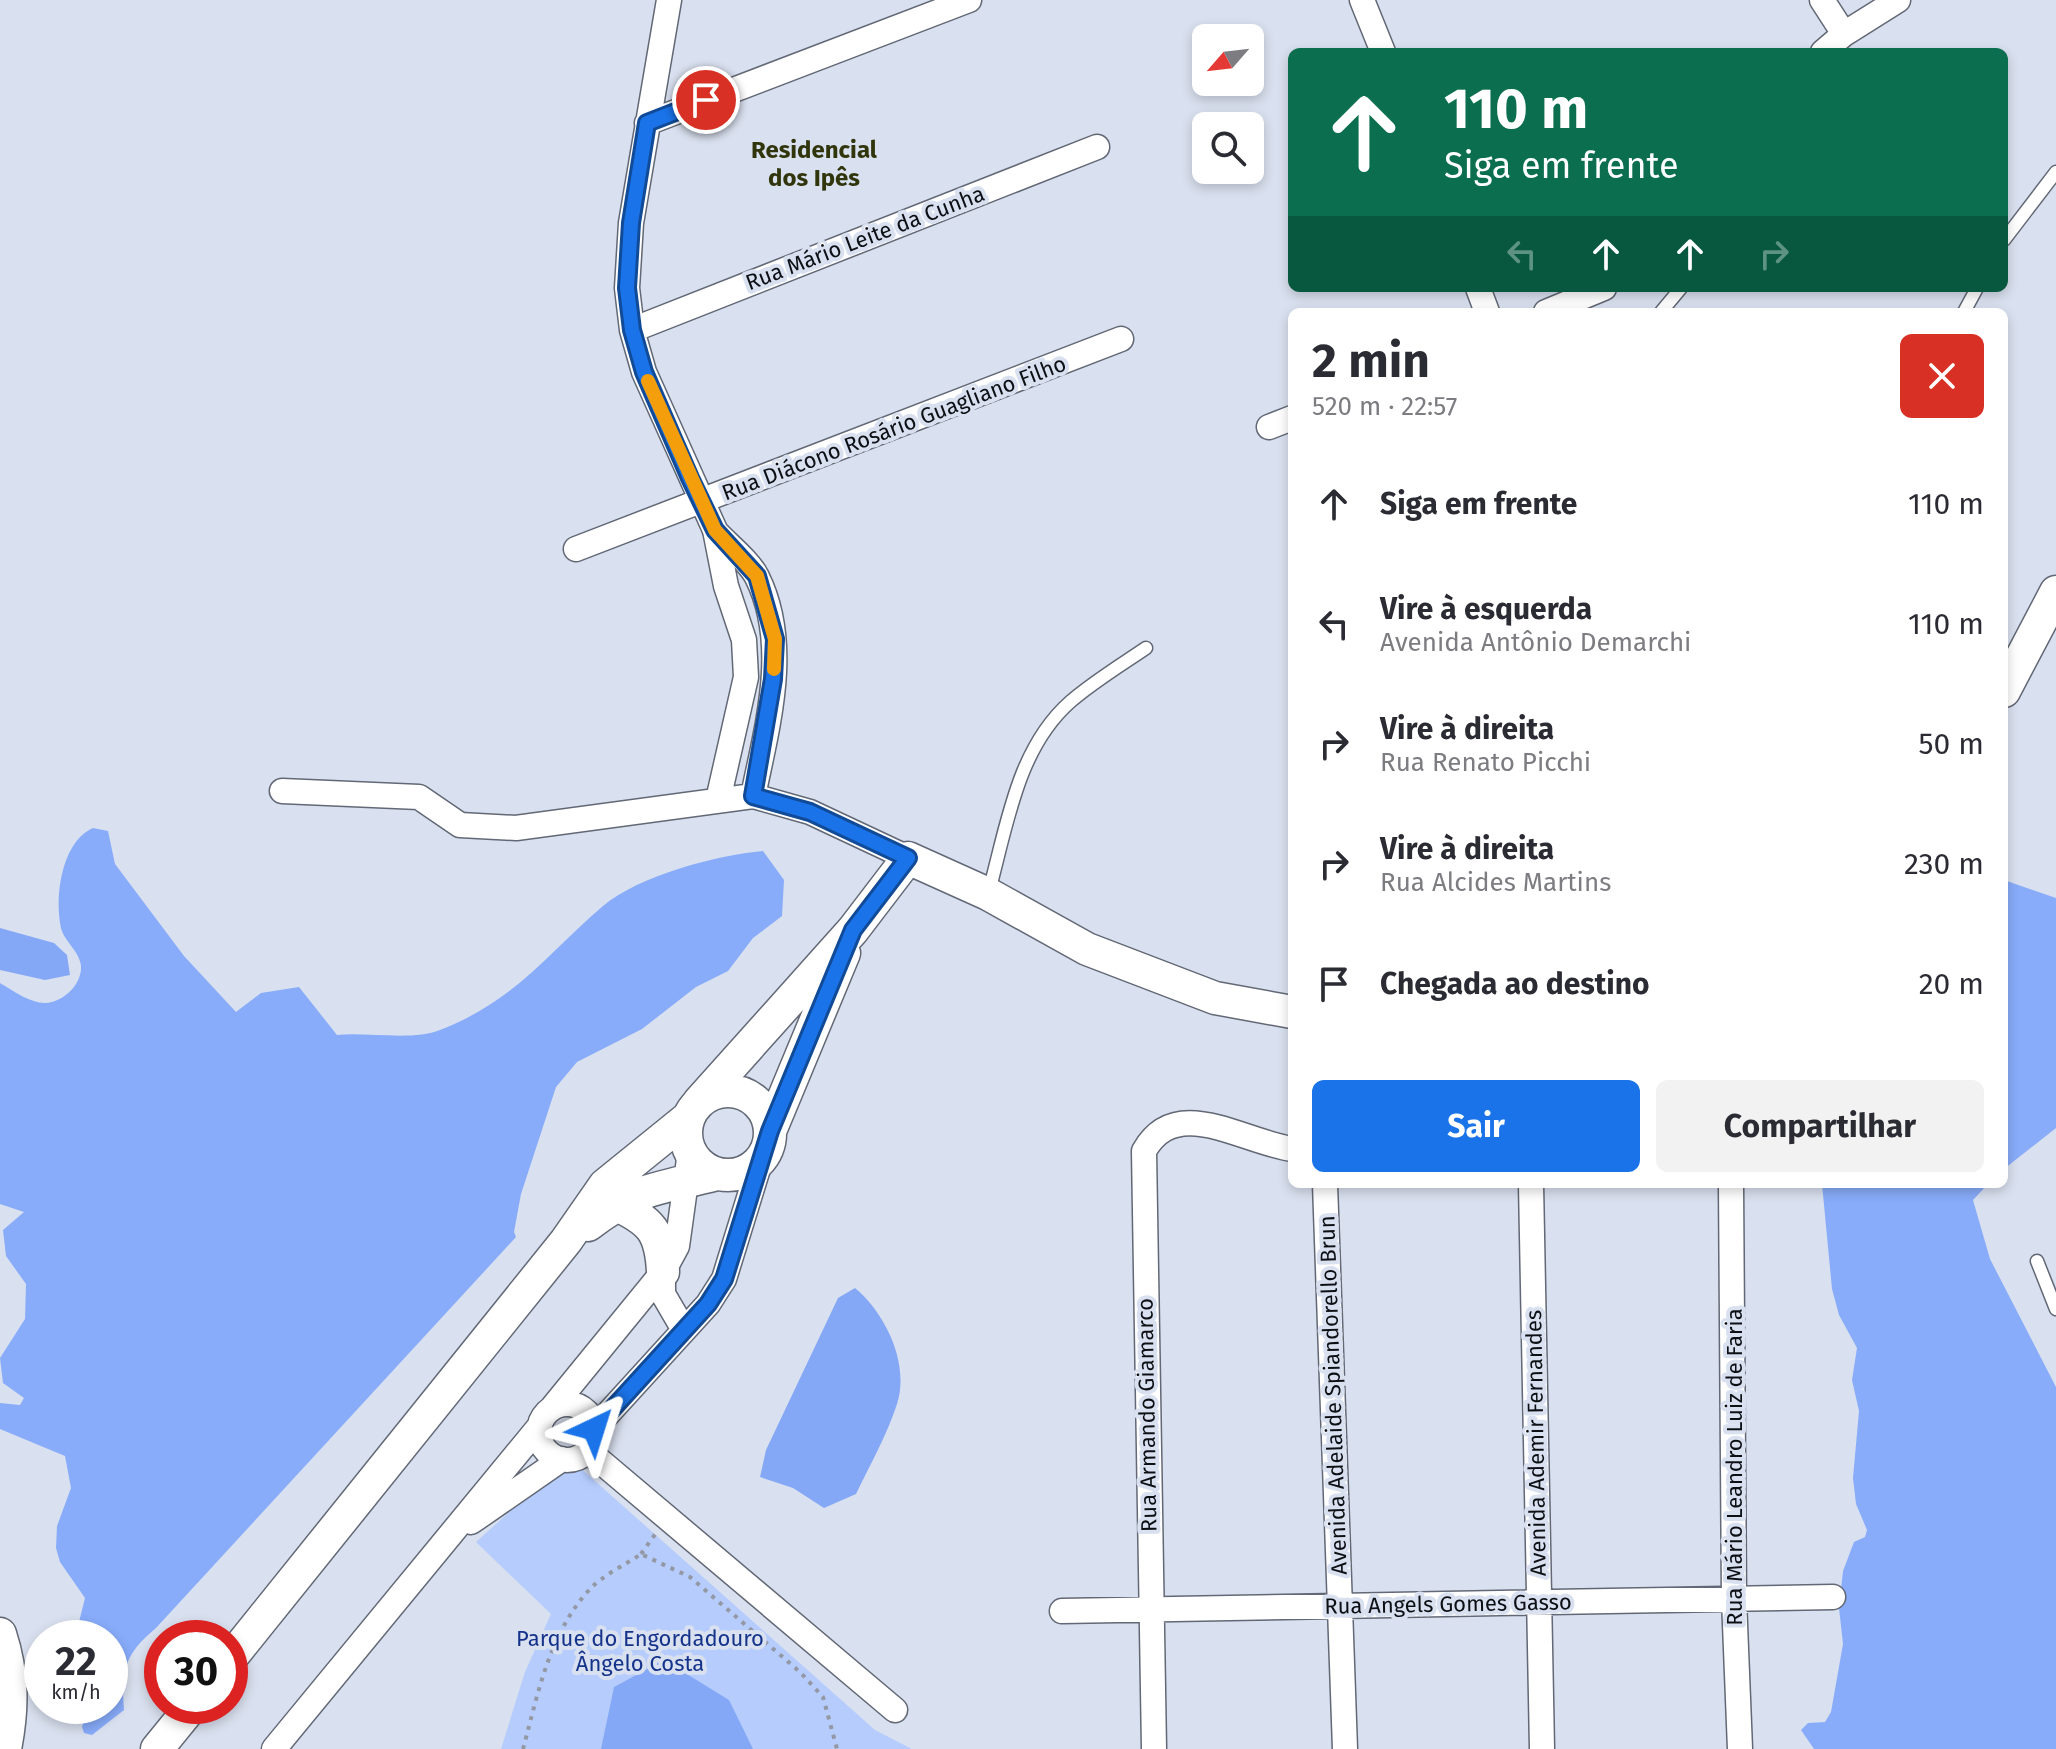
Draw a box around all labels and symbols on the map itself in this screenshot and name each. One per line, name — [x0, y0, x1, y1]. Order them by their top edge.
north arrow — [1192, 24, 1264, 96]
pin — [672, 66, 740, 134]
district label: Residencial dos Ipês — [751, 136, 878, 192]
street label: Rua Mário Leite da Cunha — [742, 180, 988, 296]
street label: Rua Diácono Rosário Guagliano Filho — [718, 350, 1070, 506]
street label: Avenida Adelaide Spiandorello Brun — [1313, 1215, 1353, 1575]
street label: Rua Armando Giamarco — [1131, 1298, 1163, 1532]
street label: Rua Mário Leandro Luiz de Faria — [1721, 1308, 1748, 1626]
street label: Avenida Ademir Fernandes — [1520, 1310, 1552, 1576]
position arrow — [552, 1387, 636, 1471]
street label: Rua Angels Gomes Gasso — [1324, 1588, 1572, 1620]
speed limit sign: 30 — [144, 1620, 248, 1724]
park label: Parque do Engordadouro Ângelo Costa — [516, 1625, 764, 1677]

